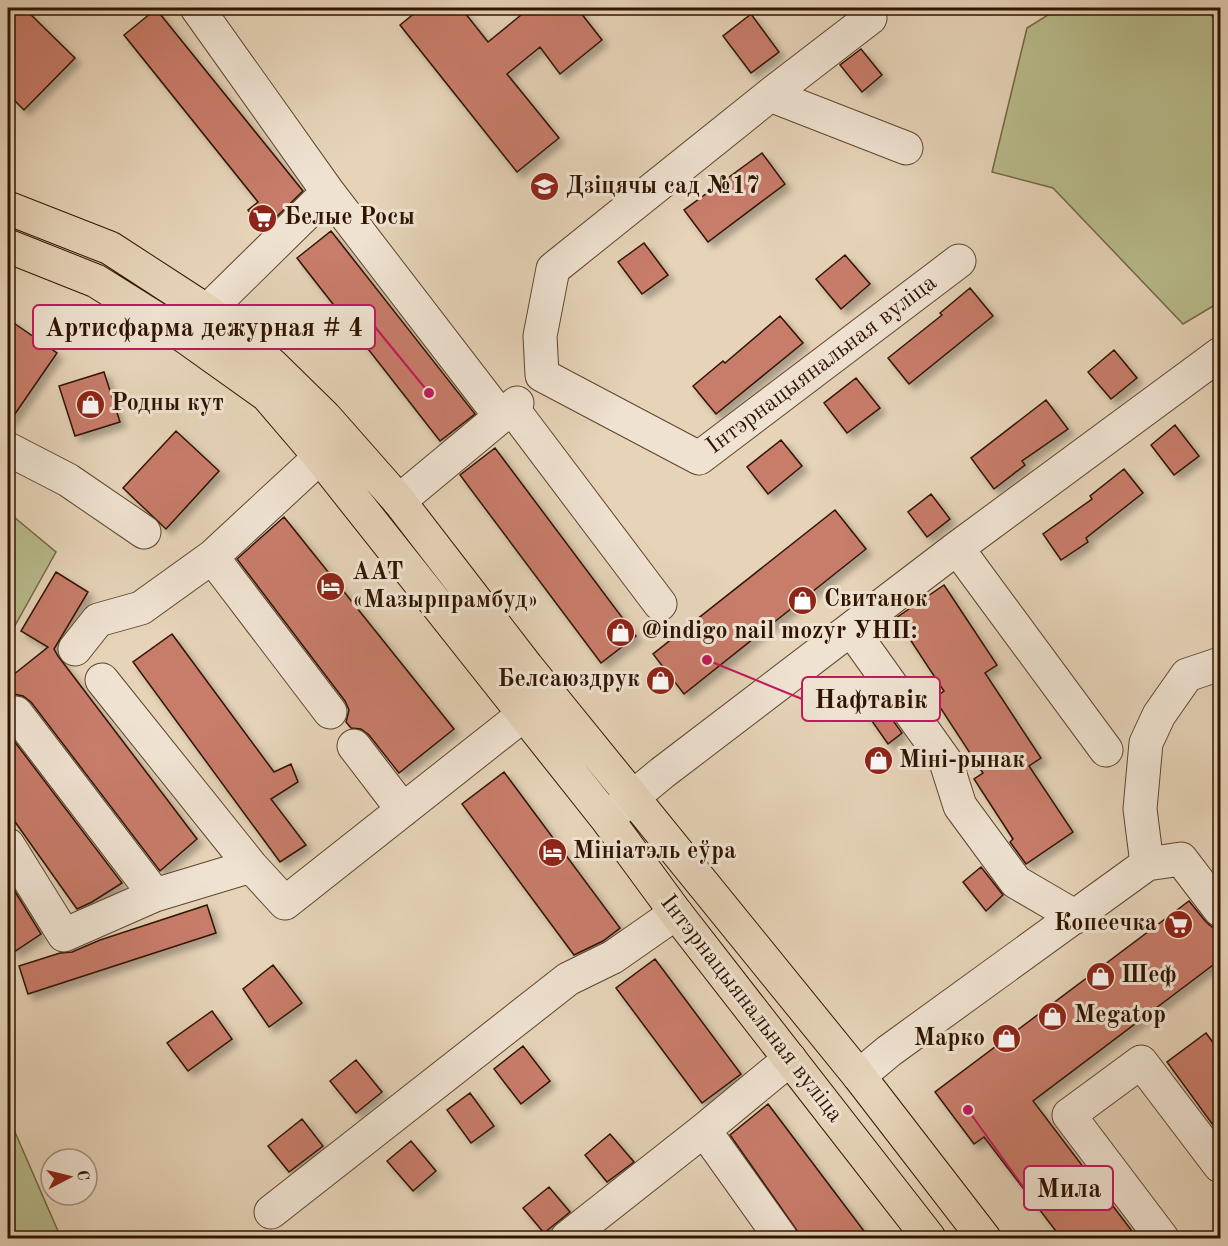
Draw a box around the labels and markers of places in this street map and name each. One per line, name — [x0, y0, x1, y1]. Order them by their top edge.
school or university icon: Дзіцячы сад №17 — [529, 171, 561, 203]
place label: Дзіцячы сад №17 — [566, 175, 760, 199]
supermarket icon: Белые Росы — [247, 202, 279, 234]
place label: Белые Росы — [284, 206, 415, 230]
callout: Артисфарма дежурная # 4 — [33, 305, 375, 349]
shop icon: Родны кут — [74, 388, 106, 420]
place label: Родны кут — [111, 392, 224, 416]
place label: ААТ «Мазырпрамбуд» — [352, 561, 539, 613]
hotel icon: ААТ «Мазырпрамбуд» — [315, 571, 347, 603]
shop icon: Свитанок — [787, 584, 819, 616]
place label: Свитанок — [824, 588, 928, 612]
shop icon: @indigo nail mozyr УНП: — [605, 616, 637, 648]
place label: @indigo nail mozyr УНП: — [642, 620, 918, 644]
shop icon: Белсаюздрук — [645, 664, 677, 696]
place label: Белсаюздрук — [498, 668, 640, 692]
callout: Нафтавік — [802, 677, 940, 721]
shop icon: Міні-рынак — [862, 745, 894, 777]
place label: Міні-рынак — [899, 749, 1025, 773]
hotel icon: Мініатэль еўра — [536, 836, 568, 868]
place label: Мініатэль еўра — [573, 840, 736, 864]
supermarket icon: Копеечка — [1162, 908, 1194, 940]
place label: Копеечка — [1054, 912, 1157, 936]
shop icon: Шеф — [1084, 960, 1116, 992]
place label: Шеф — [1121, 964, 1177, 988]
shop icon: Megatop — [1037, 1000, 1069, 1032]
place label: Megatop — [1074, 1004, 1166, 1028]
shop icon: Марко — [990, 1023, 1022, 1055]
place label: Марко — [914, 1027, 985, 1051]
callout: Мила — [1024, 1166, 1113, 1210]

